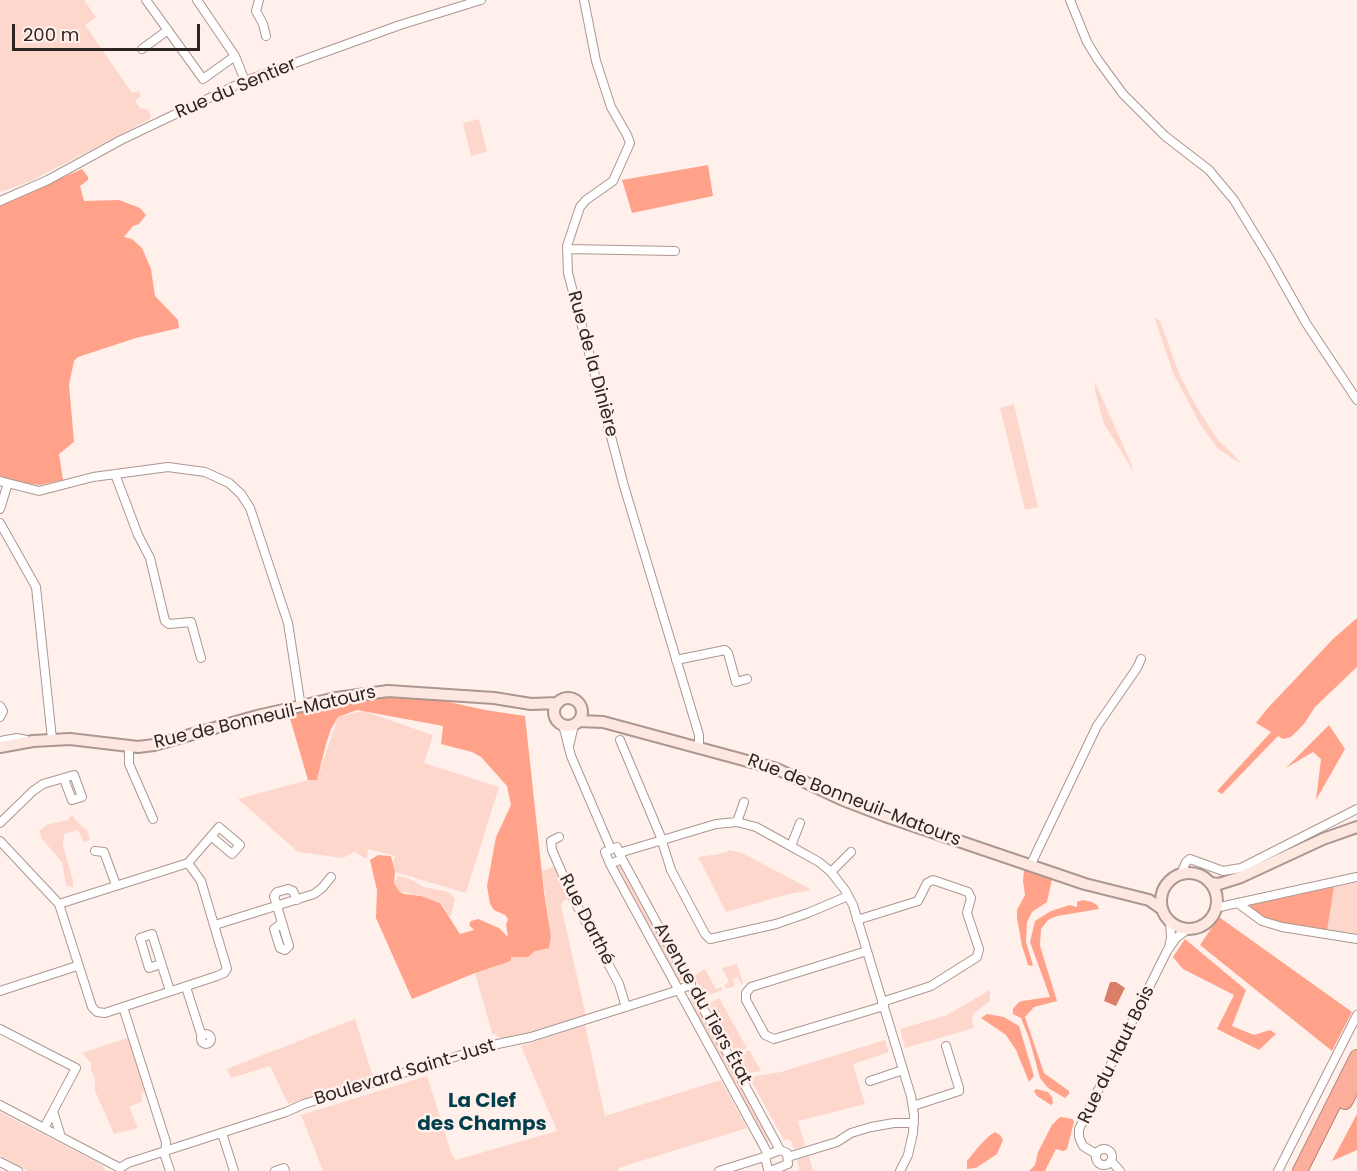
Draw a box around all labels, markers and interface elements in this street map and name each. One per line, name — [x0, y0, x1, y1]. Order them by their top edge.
scale bar — [15, 12, 202, 50]
text: 200 m — [23, 22, 79, 47]
street label: Rue du Sentier — [172, 54, 300, 124]
street label: Rue de la Dinière — [562, 289, 622, 439]
street label: Rue de Bonneuil-Matours — [152, 682, 378, 754]
street label: Rue de Bonneuil-Matours — [744, 750, 964, 852]
street label: Rue Darthé — [554, 871, 618, 969]
street label: Avenue du Tiers État — [649, 919, 755, 1089]
street label: Rue du Haut Bois — [1074, 982, 1160, 1128]
street label: Boulevard Saint-Just — [312, 1035, 498, 1111]
district label: La Clef des Champs — [417, 1090, 547, 1137]

